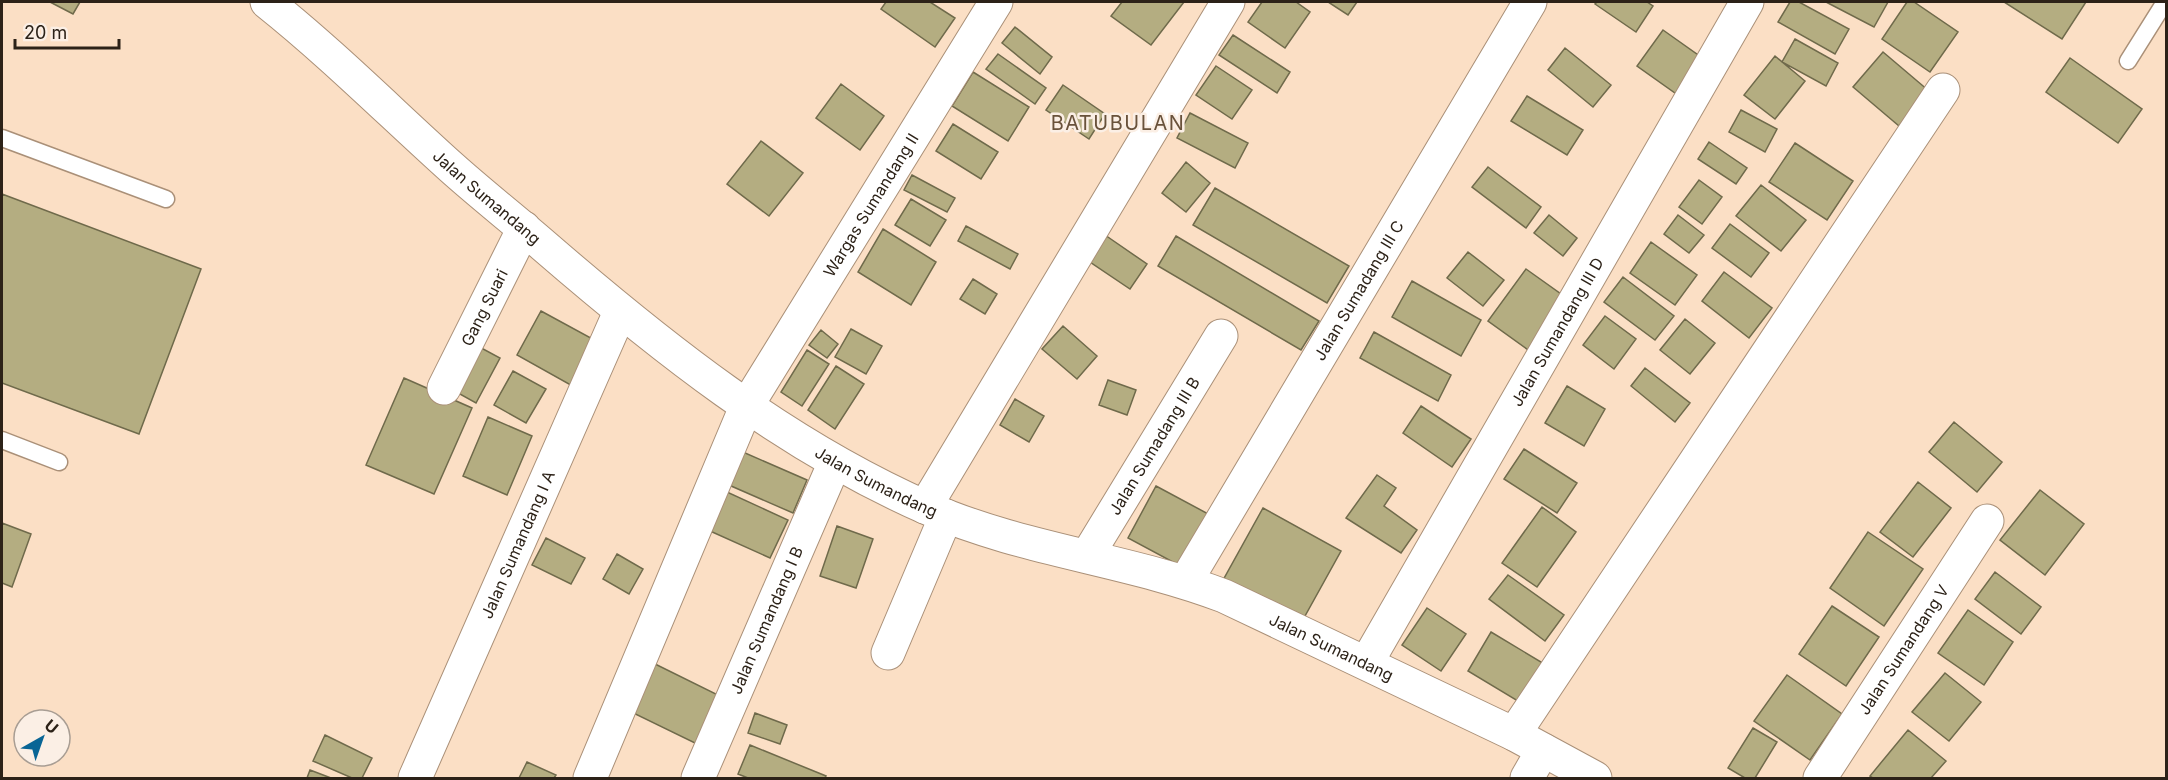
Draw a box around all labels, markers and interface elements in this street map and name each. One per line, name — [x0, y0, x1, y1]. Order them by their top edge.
scale bar — [15, 12, 118, 50]
text: 20 m — [24, 22, 67, 43]
district label: BATUBULAN — [1051, 111, 1185, 135]
street label: Wargas Sumandang II — [819, 130, 923, 280]
street label: Jalan Sumandang — [429, 146, 545, 249]
street label: Jalan Sumadang III C — [1309, 217, 1408, 364]
street label: Jalan Sumandang III D — [1506, 254, 1608, 410]
street label: Gang Suari — [457, 266, 512, 349]
street label: Jalan Sumadang III B — [1104, 373, 1204, 519]
street label: Jalan Sumandang — [811, 442, 941, 521]
street label: Jalan Sumandang I A — [476, 468, 559, 622]
street label: Jalan Sumandang I B — [726, 543, 807, 697]
street label: Jalan Sumandang V — [1854, 581, 1953, 718]
street label: Jalan Sumandang — [1266, 609, 1397, 685]
north arrow — [12, 708, 72, 768]
text: U — [41, 715, 63, 738]

